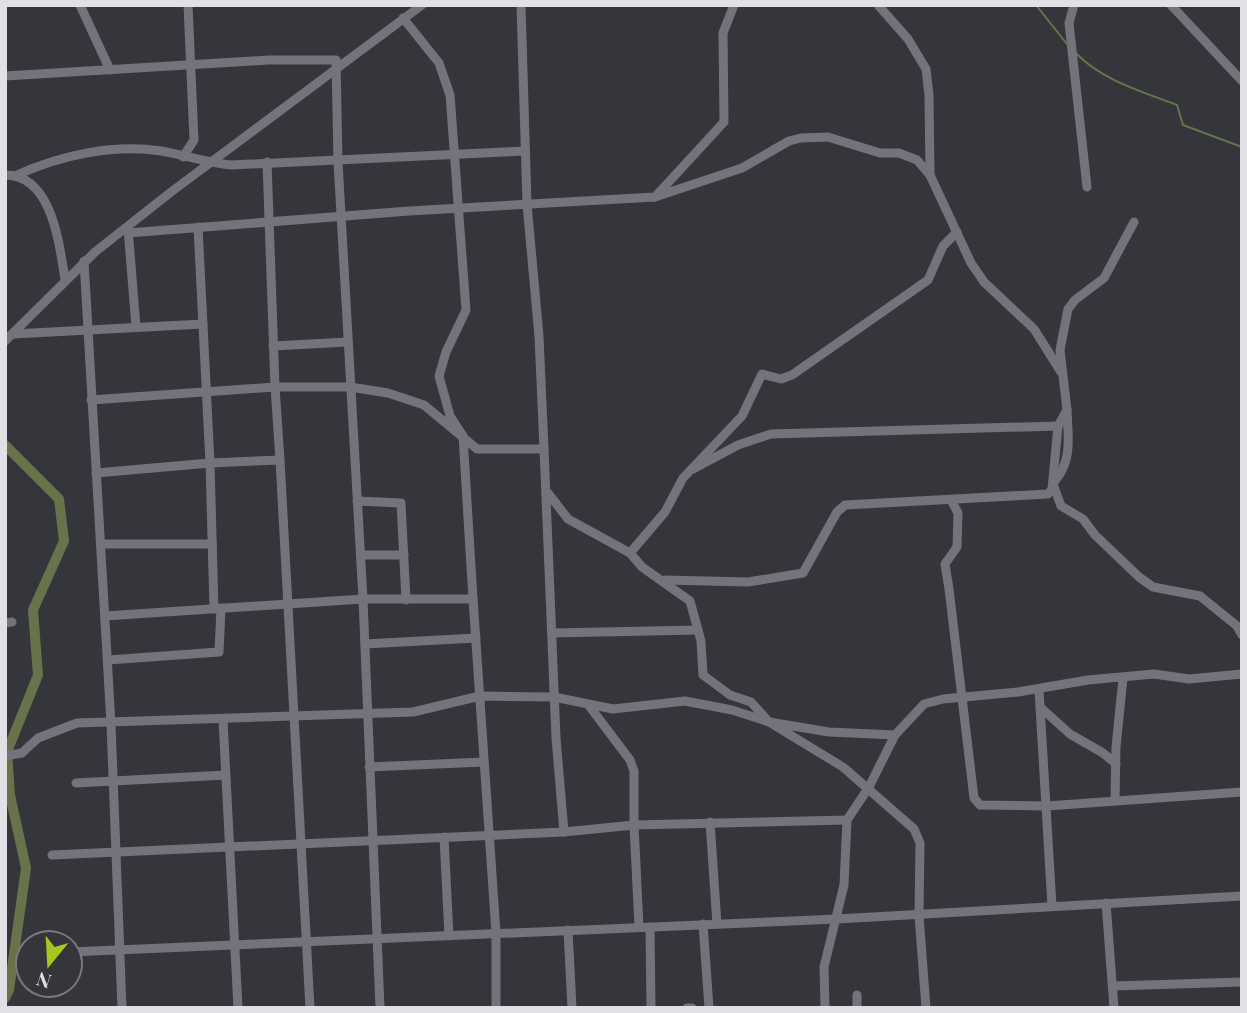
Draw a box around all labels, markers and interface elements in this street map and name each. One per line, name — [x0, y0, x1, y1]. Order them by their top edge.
north arrow — [14, 929, 84, 999]
text: N — [33, 967, 54, 996]

